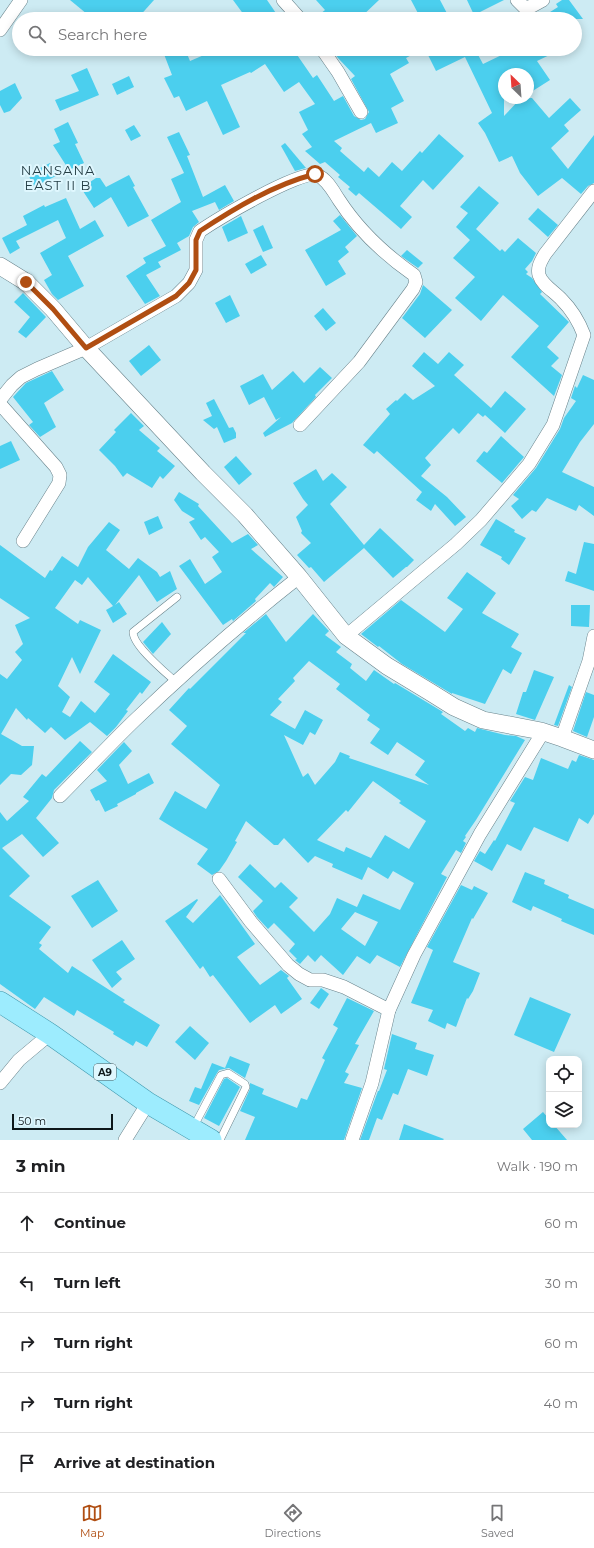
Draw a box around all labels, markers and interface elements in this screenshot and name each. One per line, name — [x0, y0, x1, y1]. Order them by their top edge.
search box — [12, 12, 582, 56]
icon: search — [26, 23, 48, 45]
text: Search here — [58, 25, 147, 44]
north arrow — [498, 68, 534, 104]
district label: NANSANA EAST II B — [21, 162, 95, 193]
route start — [306, 165, 324, 183]
route end — [17, 273, 35, 291]
map controls — [546, 1056, 582, 1128]
button: locate — [546, 1056, 582, 1092]
road number: A9 — [94, 1064, 116, 1080]
button: layers — [546, 1092, 582, 1128]
scale bar — [12, 1112, 113, 1131]
text: 50 m — [18, 1114, 46, 1128]
text: 3 min — [16, 1156, 66, 1176]
text: Walk · 190 m — [497, 1158, 578, 1174]
icon: ahead — [16, 1212, 38, 1234]
text: Continue — [54, 1213, 126, 1232]
text: 60 m — [544, 1215, 578, 1231]
icon: left — [16, 1272, 38, 1294]
text: Turn left — [54, 1273, 121, 1292]
text: 30 m — [545, 1275, 578, 1291]
icon: right — [16, 1332, 38, 1354]
text: Turn right — [54, 1333, 133, 1352]
text: 60 m — [544, 1335, 578, 1351]
icon: right — [16, 1392, 38, 1414]
text: Turn right — [54, 1393, 133, 1412]
text: 40 m — [544, 1395, 578, 1411]
icon: arrive — [16, 1452, 38, 1474]
text: Arrive at destination — [54, 1453, 215, 1472]
tab: Map — [80, 1502, 104, 1540]
tab: Directions — [265, 1502, 321, 1540]
tab: Saved — [481, 1502, 514, 1540]

